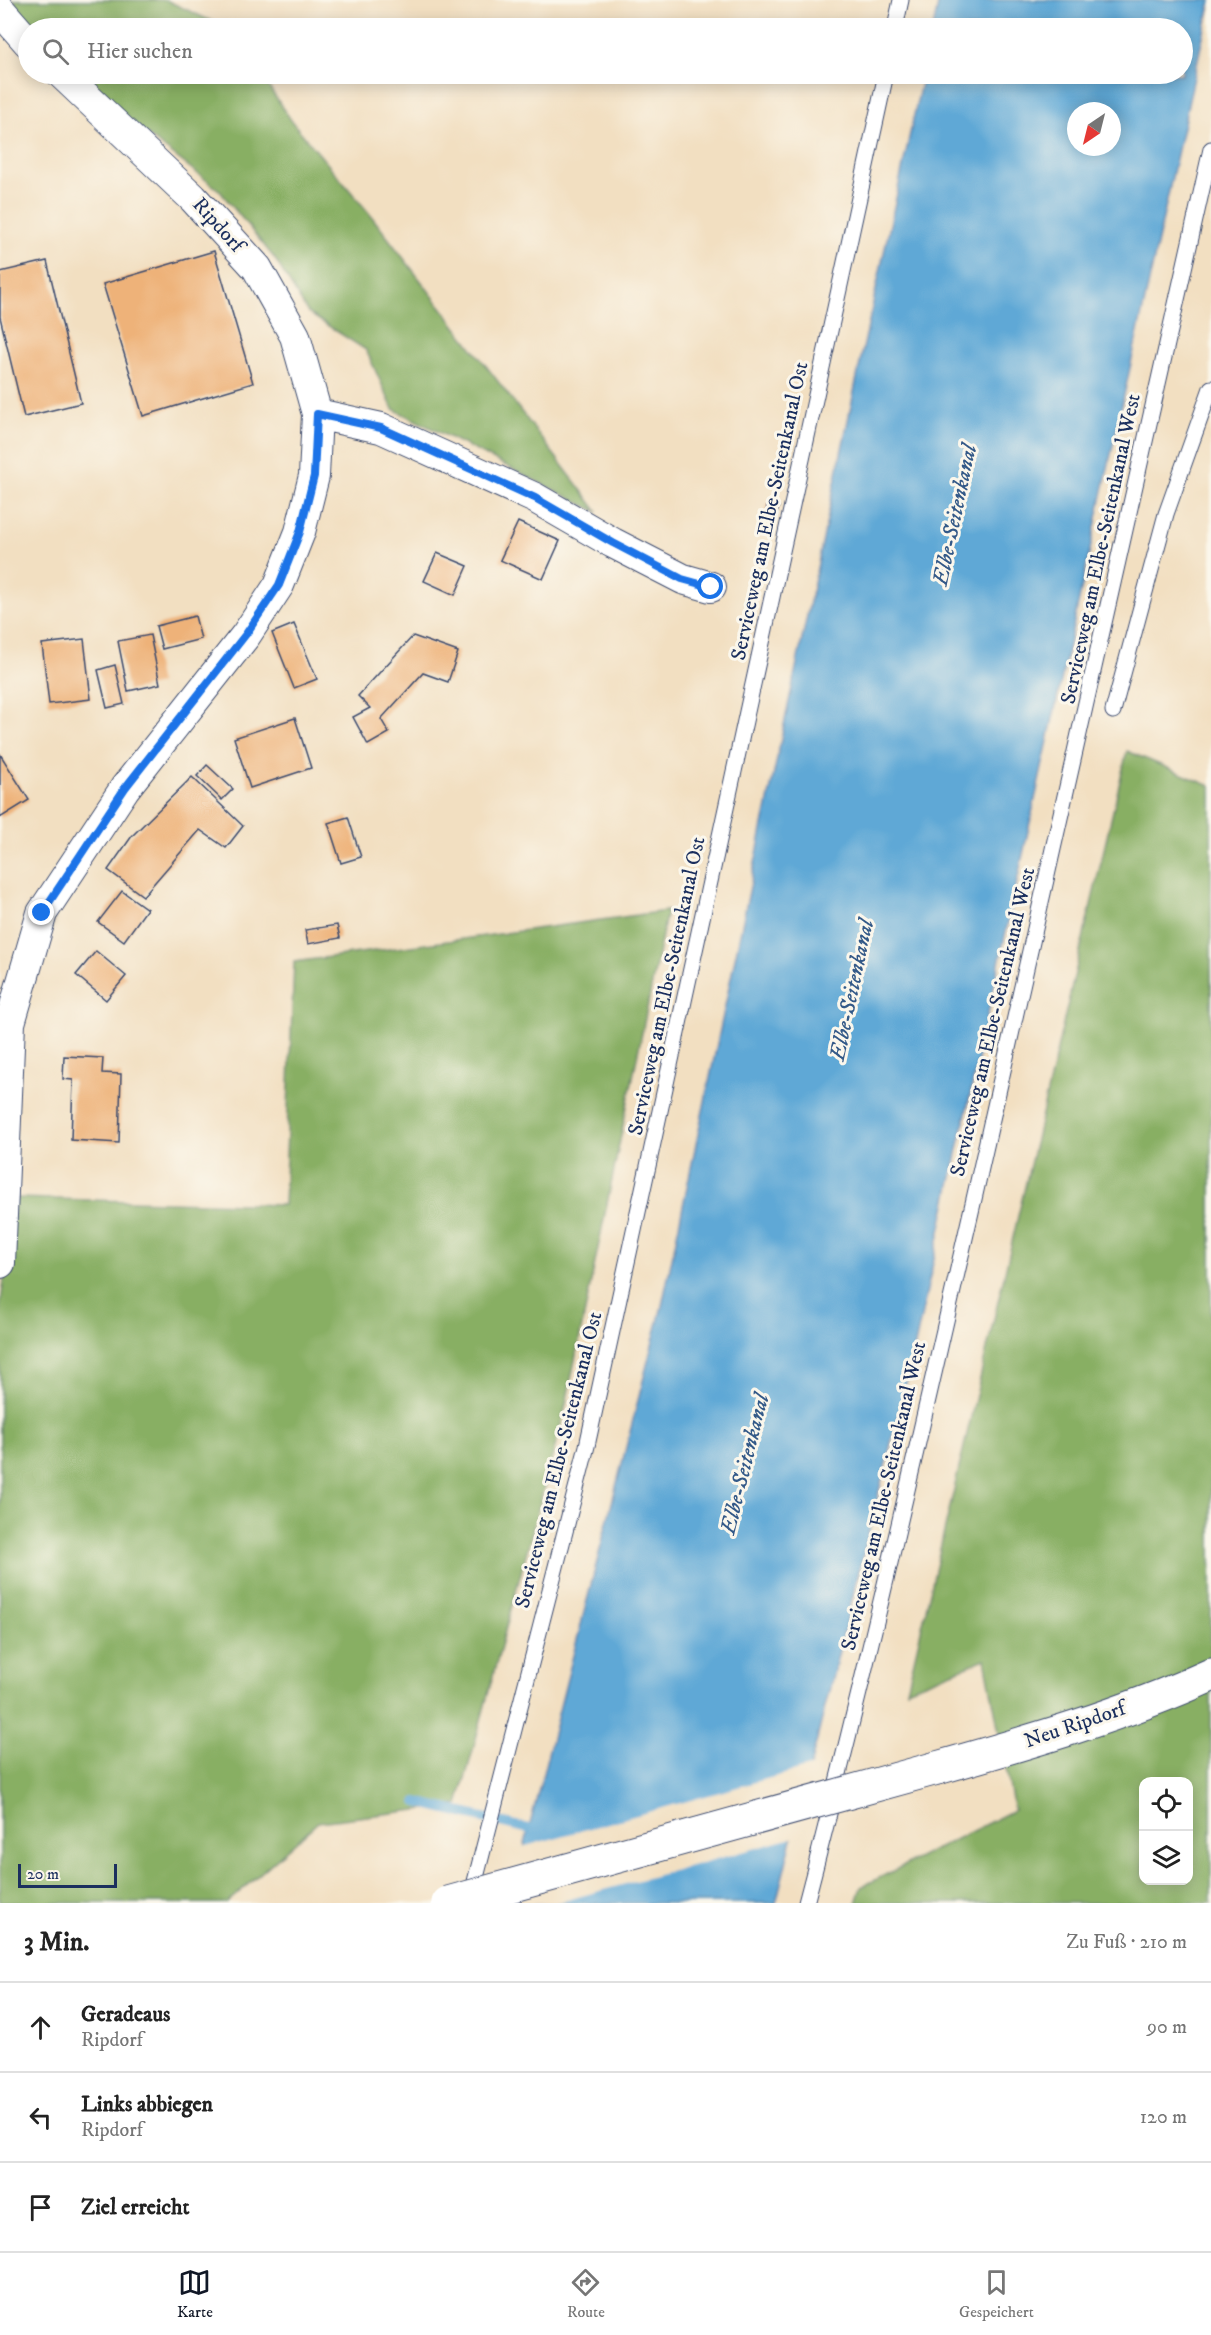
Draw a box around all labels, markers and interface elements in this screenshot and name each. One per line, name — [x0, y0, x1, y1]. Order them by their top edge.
search box — [18, 18, 1193, 84]
icon: search — [39, 35, 72, 68]
text: Hier suchen — [87, 38, 193, 65]
north arrow — [1067, 102, 1121, 156]
street label: Ripdorf — [187, 192, 252, 260]
street label: Serviceweg am Elbe-Seitenkanal Ost — [726, 359, 814, 663]
street label: Serviceweg am Elbe-Seitenkanal West — [1055, 391, 1147, 707]
water label: Elbe-Seitenkanal — [926, 440, 984, 590]
route start — [697, 573, 723, 599]
street label: Serviceweg am Elbe-Seitenkanal Ost — [623, 834, 711, 1138]
street label: Serviceweg am Elbe-Seitenkanal West — [945, 865, 1041, 1179]
route end — [28, 899, 54, 925]
water label: Elbe-Seitenkanal — [823, 915, 881, 1065]
street label: Serviceweg am Elbe-Seitenkanal Ost — [510, 1309, 609, 1611]
street label: Serviceweg am Elbe-Seitenkanal West — [836, 1339, 932, 1653]
water label: Elbe-Seitenkanal — [714, 1389, 776, 1539]
street label: Neu Ripdorf — [1021, 1695, 1132, 1754]
map controls — [1139, 1777, 1193, 1885]
button: locate — [1139, 1777, 1193, 1831]
button: layers — [1139, 1831, 1193, 1885]
scale bar — [18, 1861, 117, 1888]
text: 20 m — [27, 1864, 59, 1884]
text: 3 Min. — [24, 1926, 89, 1959]
text: Zu Fuß · 210 m — [1066, 1930, 1187, 1955]
text: Geradeaus — [81, 2001, 170, 2028]
icon: ahead — [24, 2011, 57, 2044]
text: 90 m — [1147, 2015, 1187, 2040]
text: Ripdorf — [81, 2028, 143, 2053]
text: Links abbiegen — [81, 2091, 213, 2118]
icon: left — [24, 2101, 57, 2134]
text: 120 m — [1140, 2105, 1187, 2130]
text: Ripdorf — [81, 2118, 143, 2143]
icon: arrive — [24, 2191, 57, 2224]
text: Ziel erreicht — [81, 2194, 189, 2221]
tab: Karte — [177, 2266, 213, 2322]
tab: Route — [567, 2266, 605, 2322]
tab: Gespeichert — [959, 2266, 1034, 2322]

